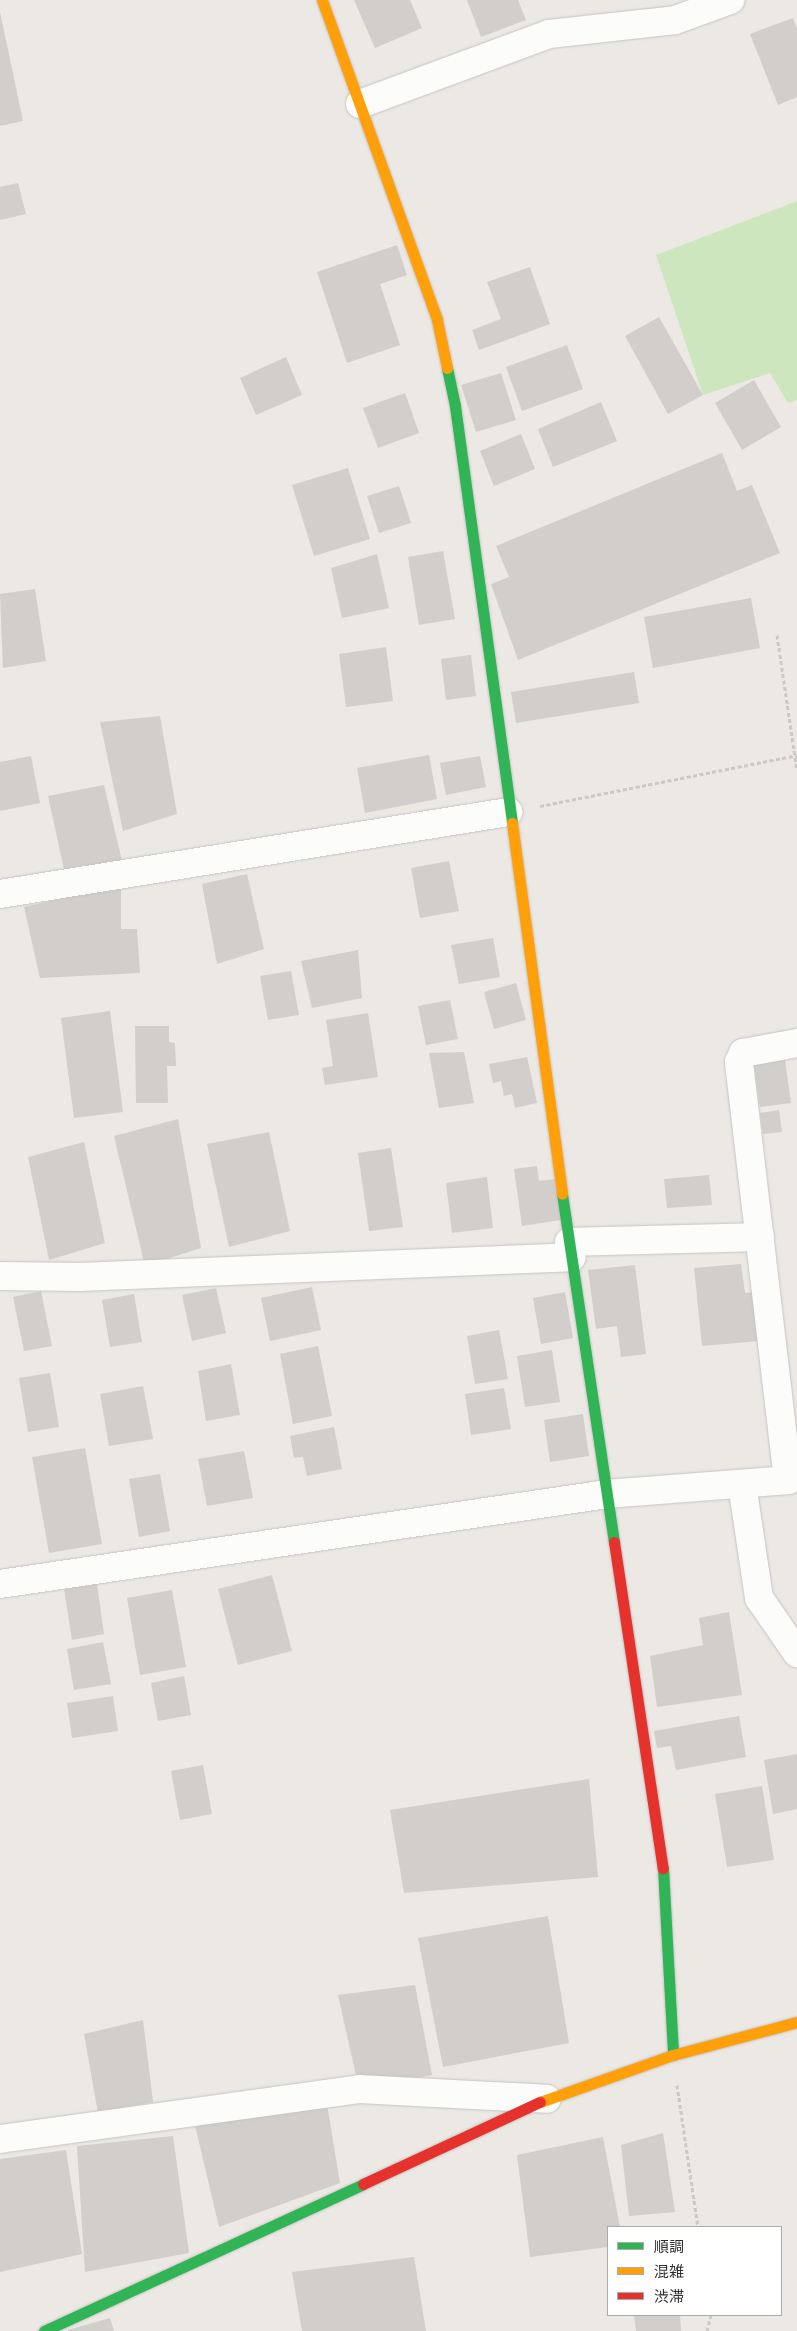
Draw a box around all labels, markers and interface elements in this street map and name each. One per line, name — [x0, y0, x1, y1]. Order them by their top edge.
legend — [607, 2226, 782, 2316]
text: 順調 — [654, 2237, 684, 2257]
text: 混雑 — [654, 2262, 684, 2282]
text: 渋滞 — [654, 2287, 684, 2307]

